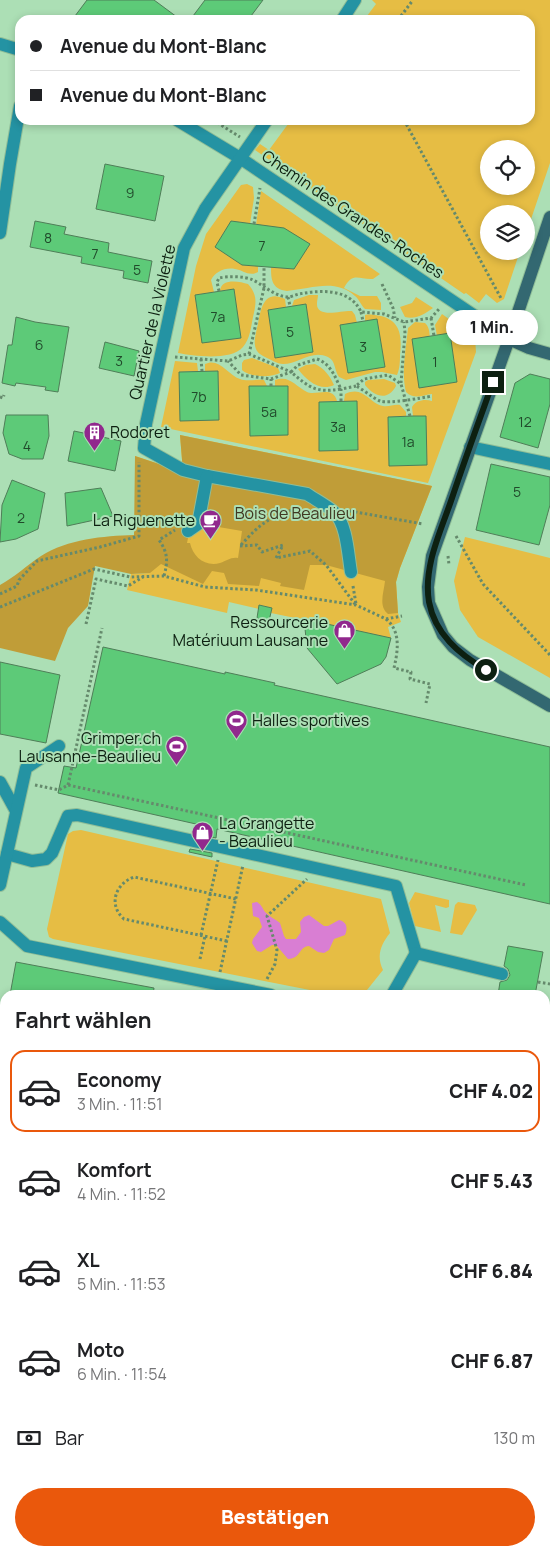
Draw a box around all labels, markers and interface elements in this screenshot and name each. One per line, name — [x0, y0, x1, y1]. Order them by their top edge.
text: Avenue du Mont-Blanc — [60, 33, 267, 59]
text: Avenue du Mont-Blanc — [60, 82, 267, 108]
map controls — [480, 140, 535, 260]
button: locate — [480, 140, 535, 195]
street label: Chemin des Grandes-Roches — [258, 145, 448, 283]
house number: 9 — [126, 183, 134, 202]
button: layers — [480, 205, 535, 260]
house number: 8 — [44, 228, 52, 247]
house number: 7 — [258, 236, 266, 255]
street label: Quartier de la Violette — [123, 242, 181, 402]
house number: 7 — [91, 244, 99, 263]
house number: 5 — [133, 260, 141, 279]
house number: 7a — [211, 307, 225, 326]
callout: 1 Min. — [447, 310, 539, 344]
text: 1 Min. — [470, 316, 514, 338]
house number: 5 — [286, 322, 294, 341]
house number: 6 — [35, 335, 43, 354]
house number: 3 — [359, 337, 367, 356]
house number: 3 — [115, 351, 123, 370]
house number: 1 — [432, 352, 438, 371]
route end — [482, 371, 504, 393]
house number: 7b — [191, 387, 207, 406]
house number: 5a — [261, 402, 277, 421]
house number: 12 — [518, 412, 532, 431]
house number: 3a — [330, 417, 346, 436]
building icon: Rodoret — [82, 420, 106, 451]
place label: Rodoret — [110, 421, 170, 443]
house number: 1a — [401, 432, 415, 451]
house number: 4 — [23, 436, 31, 455]
house number: 5 — [513, 482, 521, 501]
park label: Bois de Beaulieu — [235, 502, 355, 524]
house number: 2 — [17, 508, 25, 527]
cafe icon: La Riguenette — [199, 508, 223, 539]
place label: La Riguenette — [93, 509, 195, 531]
place label: Ressourcerie Matériuum Lausanne — [172, 611, 328, 651]
shop icon: Ressourcerie Matériuum Lausanne — [332, 619, 356, 650]
route start — [475, 659, 497, 681]
sports icon: Halles sportives — [224, 708, 248, 739]
place label: Halles sportives — [252, 709, 369, 731]
place label: Grimper.ch Lausanne-Beaulieu — [18, 727, 161, 767]
sports icon: Grimper.ch Lausanne-Beaulieu — [165, 735, 189, 766]
place label: La Grangette - Beaulieu — [219, 812, 314, 852]
shop icon: La Grangette - Beaulieu — [191, 820, 215, 851]
text: Fahrt wählen — [15, 1005, 152, 1035]
text: Economy — [77, 1067, 161, 1093]
icon: car — [17, 1069, 62, 1114]
text: CHF 4.02 — [449, 1078, 533, 1104]
text: 3 Min. · 11:51 — [77, 1093, 163, 1115]
text: Komfort — [77, 1157, 152, 1183]
icon: car — [17, 1159, 62, 1204]
text: CHF 5.43 — [451, 1168, 533, 1194]
text: 4 Min. · 11:52 — [77, 1183, 166, 1205]
text: XL — [77, 1247, 100, 1273]
icon: car — [17, 1249, 62, 1294]
text: CHF 6.84 — [450, 1258, 533, 1284]
text: 5 Min. · 11:53 — [77, 1273, 166, 1295]
text: Moto — [77, 1337, 124, 1363]
icon: car — [17, 1339, 62, 1384]
text: CHF 6.87 — [451, 1348, 533, 1374]
text: 6 Min. · 11:54 — [77, 1363, 167, 1385]
icon: cash — [15, 1424, 43, 1452]
text: Bar — [55, 1425, 84, 1451]
text: 130 m — [493, 1427, 535, 1449]
button: Bestätigen — [15, 1488, 535, 1546]

